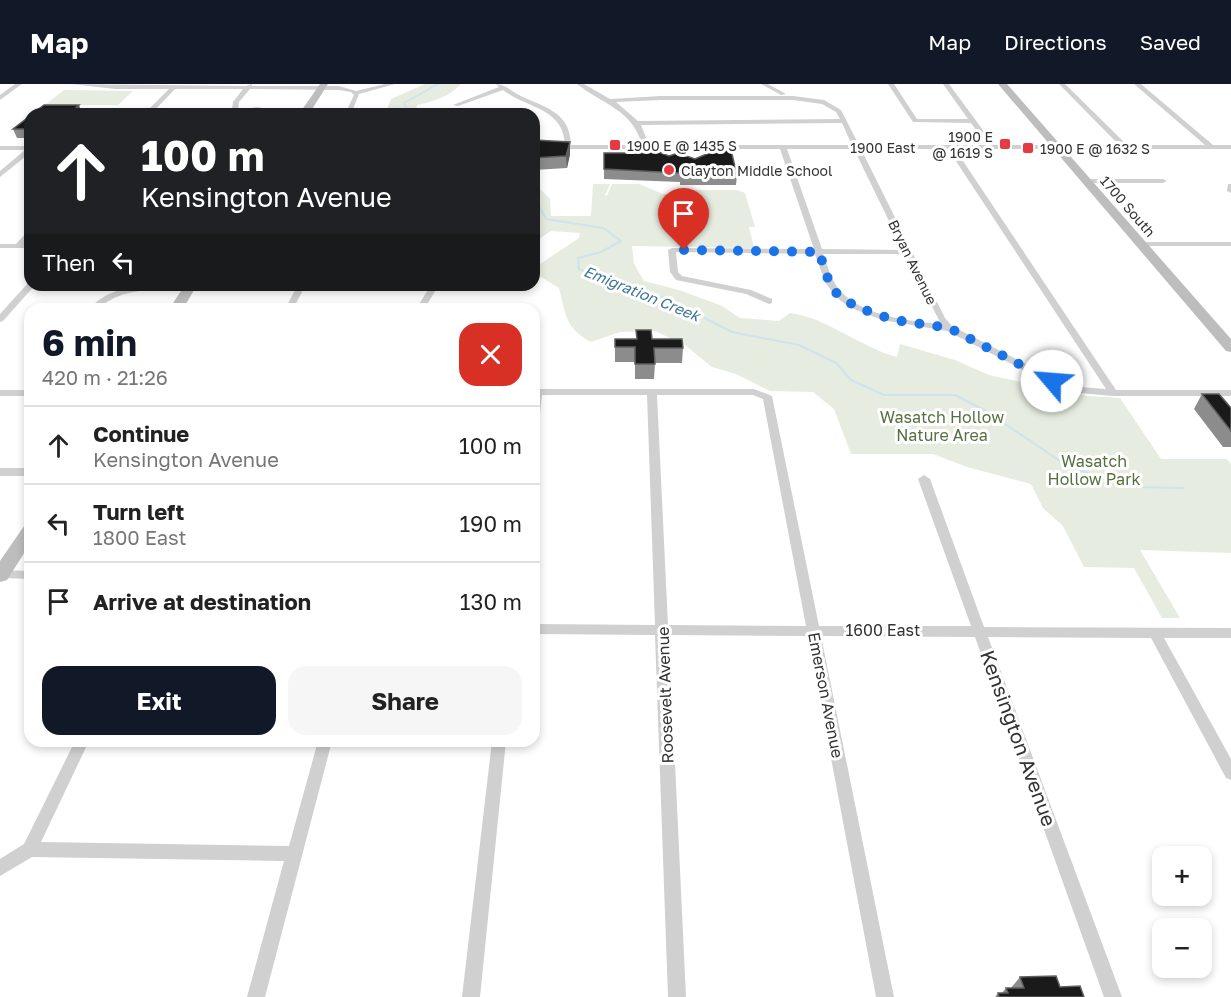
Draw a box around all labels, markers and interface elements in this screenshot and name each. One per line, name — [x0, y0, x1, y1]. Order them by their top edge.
text: Map — [30, 26, 88, 59]
text: Map — [928, 29, 971, 55]
text: Directions — [1004, 29, 1107, 55]
text: Saved — [1140, 29, 1201, 55]
place label: 1900 E @ 1619 S — [932, 128, 993, 161]
text: 100 m — [141, 130, 264, 180]
icon: ahead — [42, 132, 120, 210]
place label: 1900 E @ 1435 S — [627, 137, 737, 154]
marker: 1900 E @ 1619 S — [998, 137, 1012, 151]
marker: 1900 E @ 1435 S — [608, 138, 622, 152]
street label: 1900 East — [850, 139, 916, 156]
place label: 1900 E @ 1632 S — [1040, 140, 1150, 157]
marker: 1900 E @ 1632 S — [1021, 141, 1035, 155]
place label: Clayton Middle School — [681, 162, 832, 179]
marker: Clayton Middle School — [662, 163, 676, 177]
street label: 1700 South — [1097, 172, 1159, 240]
text: Kensington Avenue — [141, 181, 392, 213]
pin — [658, 188, 709, 250]
icon: arrive — [667, 197, 700, 230]
street label: Bryan Avenue — [885, 217, 941, 307]
icon: left — [107, 246, 140, 279]
text: Then — [42, 249, 95, 276]
water label: Emigration Creek — [581, 262, 704, 326]
text: 6 min — [42, 321, 137, 364]
button: close — [459, 323, 522, 386]
position arrow — [1020, 349, 1084, 413]
text: 420 m · 21:26 — [42, 365, 168, 389]
park label: Wasatch Hollow Nature Area — [880, 407, 1004, 445]
text: Continue — [93, 420, 189, 447]
icon: ahead — [42, 429, 75, 462]
text: 100 m — [459, 432, 522, 459]
text: Kensington Avenue — [93, 447, 279, 471]
park label: Wasatch Hollow Park — [1048, 451, 1140, 489]
text: Turn left — [93, 498, 184, 525]
icon: left — [42, 507, 75, 540]
text: 190 m — [459, 510, 522, 537]
text: 1800 East — [93, 525, 187, 549]
icon: arrive — [42, 585, 75, 618]
text: Arrive at destination — [93, 588, 311, 615]
text: 130 m — [460, 588, 522, 615]
street label: 1600 East — [846, 620, 920, 640]
street label: Roosevelt Avenue — [653, 626, 677, 764]
street label: Emerson Avenue — [804, 630, 848, 760]
street label: Kensington Avenue — [976, 647, 1062, 829]
button: Exit — [42, 666, 276, 735]
button: Share — [288, 666, 522, 735]
map controls — [1152, 846, 1212, 978]
button: + — [1152, 846, 1212, 906]
button: − — [1152, 918, 1212, 978]

